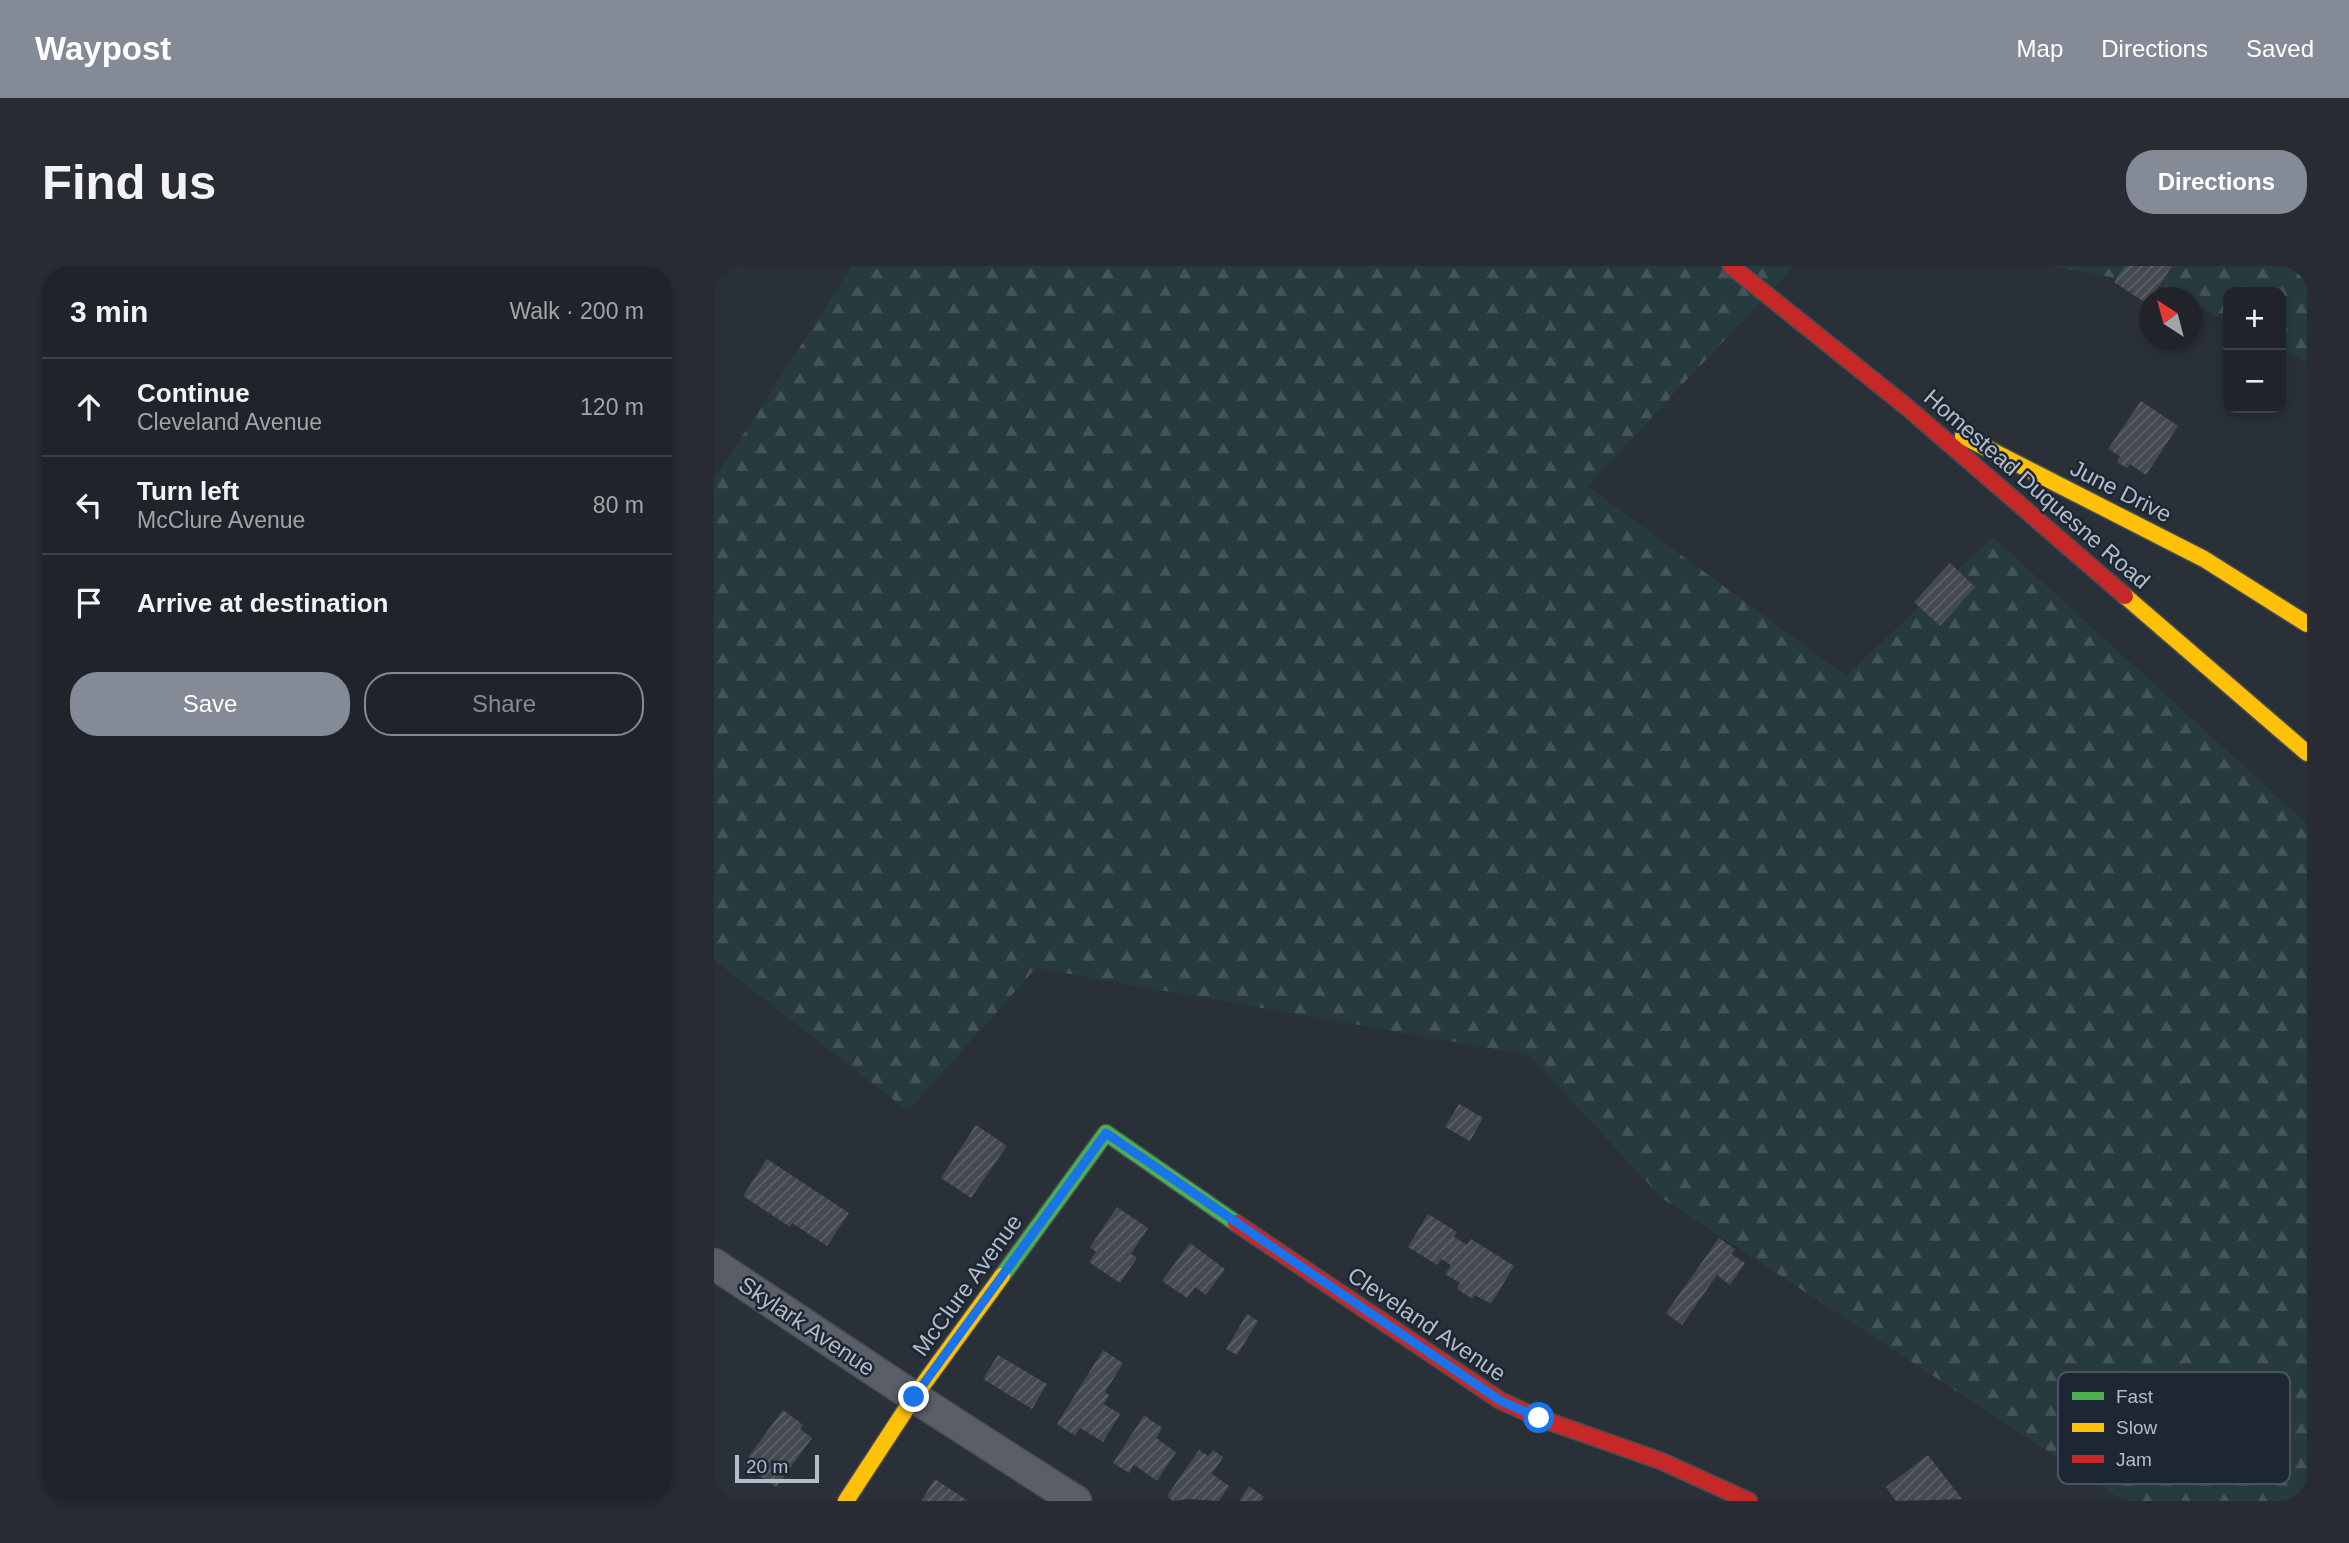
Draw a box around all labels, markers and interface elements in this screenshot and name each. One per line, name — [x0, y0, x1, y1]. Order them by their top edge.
text: Waypost — [35, 30, 171, 67]
text: Map — [2017, 35, 2063, 62]
text: Directions — [2101, 35, 2208, 62]
text: Saved — [2246, 35, 2314, 62]
button: Directions — [2126, 150, 2307, 214]
text: Find us — [42, 155, 216, 209]
north arrow — [2139, 287, 2202, 350]
map controls — [2223, 287, 2286, 413]
button: + — [2223, 287, 2286, 350]
text: 3 min — [70, 295, 148, 328]
text: Walk · 200 m — [509, 298, 644, 324]
button: − — [2223, 350, 2286, 413]
text: Continue — [137, 378, 250, 408]
street label: Homestead Duquesne Road — [1919, 384, 2155, 594]
icon: ahead — [70, 388, 108, 426]
text: 120 m — [580, 394, 644, 420]
text: Cleveland Avenue — [137, 409, 322, 435]
street label: June Drive — [2066, 454, 2176, 528]
text: Turn left — [137, 476, 239, 506]
icon: left — [70, 486, 108, 524]
text: 80 m — [593, 492, 644, 518]
text: McClure Avenue — [137, 507, 305, 533]
icon: arrive — [70, 584, 108, 622]
text: Arrive at destination — [137, 588, 388, 618]
button: Save — [70, 672, 350, 736]
button: Share — [364, 672, 644, 736]
street label: McClure Avenue — [907, 1209, 1027, 1361]
street label: Cleveland Avenue — [1343, 1261, 1511, 1387]
street label: Skylark Avenue — [734, 1271, 880, 1381]
legend — [2058, 1372, 2290, 1484]
route end — [898, 1381, 929, 1412]
text: Fast — [2116, 1386, 2154, 1407]
route start — [1523, 1402, 1554, 1433]
text: Slow — [2116, 1417, 2157, 1438]
text: Jam — [2116, 1449, 2152, 1470]
scale bar — [735, 1452, 819, 1484]
text: 20 m — [746, 1456, 788, 1477]

